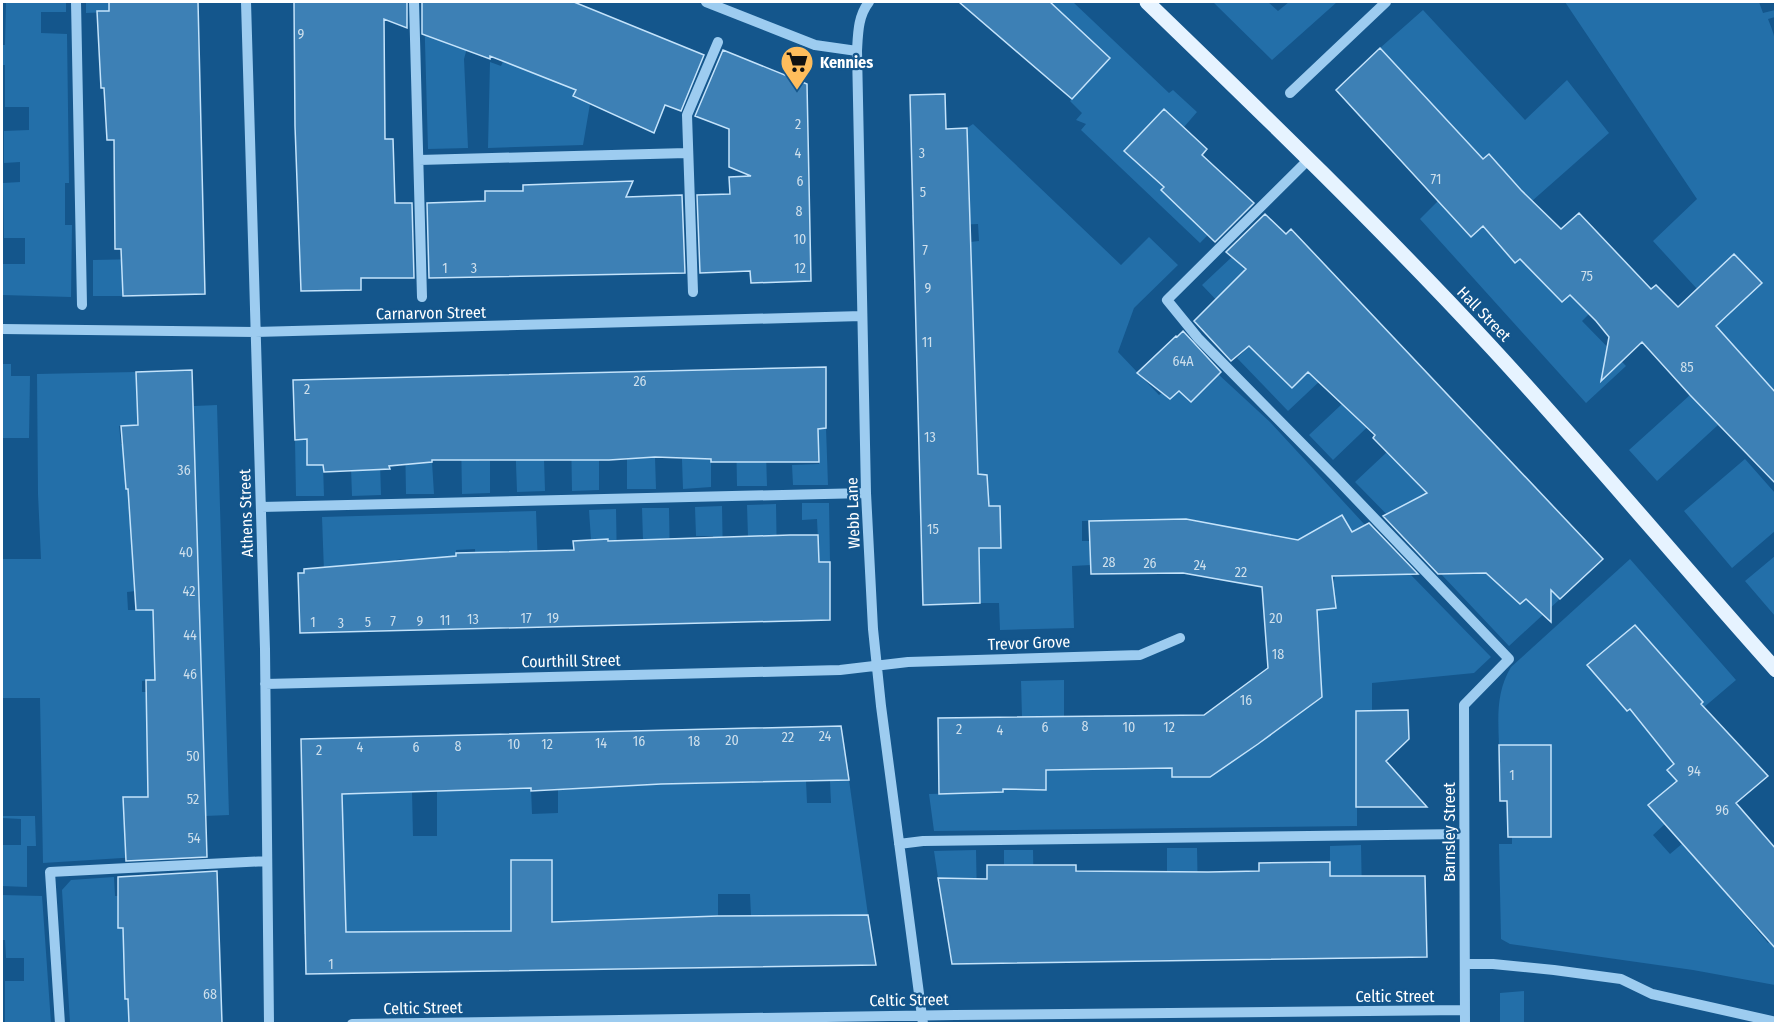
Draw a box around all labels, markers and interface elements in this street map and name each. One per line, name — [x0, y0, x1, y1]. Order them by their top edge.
house number: 9 — [298, 26, 305, 43]
supermarket icon: Kennies — [779, 44, 815, 91]
place label: Kennies — [820, 53, 873, 72]
house number: 2 — [795, 116, 801, 133]
house number: 4 — [795, 145, 802, 162]
house number: 3 — [919, 145, 925, 162]
house number: 71 — [1431, 171, 1441, 188]
house number: 6 — [797, 173, 804, 190]
house number: 5 — [920, 184, 926, 201]
house number: 8 — [796, 203, 803, 220]
house number: 10 — [794, 231, 806, 248]
house number: 7 — [922, 242, 928, 259]
house number: 1 — [442, 260, 448, 277]
house number: 3 — [471, 260, 477, 277]
house number: 12 — [794, 260, 806, 277]
house number: 75 — [1581, 268, 1593, 285]
house number: 9 — [925, 280, 932, 297]
street label: Hall Street — [1453, 283, 1515, 346]
street label: Carnarvon Street — [376, 303, 487, 323]
house number: 11 — [922, 334, 932, 351]
house number: 64A — [1172, 353, 1194, 370]
house number: 85 — [1680, 359, 1694, 376]
house number: 26 — [633, 373, 647, 390]
house number: 2 — [304, 381, 310, 398]
house number: 13 — [924, 429, 936, 446]
house number: 36 — [177, 462, 191, 479]
street label: Athens Street — [235, 468, 257, 557]
street label: Webb Lane — [842, 477, 864, 549]
house number: 15 — [927, 521, 939, 538]
house number: 40 — [179, 544, 193, 561]
house number: 28 — [1102, 554, 1116, 571]
house number: 26 — [1143, 555, 1157, 572]
house number: 24 — [1194, 557, 1207, 574]
house number: 22 — [1235, 564, 1247, 581]
house number: 42 — [183, 583, 195, 600]
house number: 17 — [520, 610, 532, 627]
house number: 19 — [547, 610, 559, 627]
house number: 20 — [1269, 610, 1283, 627]
house number: 13 — [467, 611, 479, 628]
house number: 11 — [440, 612, 450, 629]
house number: 7 — [390, 613, 396, 630]
house number: 9 — [417, 613, 424, 630]
house number: 1 — [310, 614, 316, 631]
house number: 5 — [365, 614, 371, 631]
house number: 3 — [338, 615, 344, 632]
house number: 44 — [183, 627, 197, 644]
street label: Trevor Grove — [988, 632, 1071, 654]
house number: 18 — [1272, 646, 1284, 663]
street label: Courthill Street — [521, 651, 622, 671]
house number: 46 — [183, 666, 197, 683]
house number: 16 — [1240, 692, 1252, 709]
house number: 8 — [1082, 718, 1089, 735]
house number: 6 — [1042, 719, 1049, 736]
house number: 10 — [1123, 719, 1135, 736]
house number: 12 — [1163, 719, 1175, 736]
house number: 2 — [956, 721, 962, 738]
house number: 4 — [997, 722, 1004, 739]
house number: 24 — [819, 728, 832, 745]
house number: 22 — [782, 729, 794, 746]
house number: 20 — [725, 732, 739, 749]
house number: 16 — [633, 733, 645, 750]
house number: 18 — [688, 733, 700, 750]
house number: 14 — [595, 735, 607, 752]
house number: 10 — [508, 736, 520, 753]
house number: 12 — [541, 736, 553, 753]
house number: 8 — [455, 738, 462, 755]
house number: 4 — [357, 739, 364, 756]
house number: 6 — [413, 739, 420, 756]
house number: 2 — [316, 742, 322, 759]
house number: 50 — [186, 748, 200, 765]
house number: 94 — [1687, 763, 1701, 780]
house number: 1 — [1509, 767, 1515, 784]
street label: Barnsley Street — [1440, 781, 1459, 882]
house number: 52 — [187, 791, 199, 808]
house number: 96 — [1715, 802, 1729, 819]
house number: 54 — [187, 830, 201, 847]
house number: 1 — [328, 956, 334, 973]
house number: 68 — [203, 986, 217, 1003]
street label: Celtic Street — [1355, 987, 1435, 1006]
street label: Celtic Street — [869, 990, 950, 1010]
street label: Celtic Street — [383, 998, 464, 1018]

